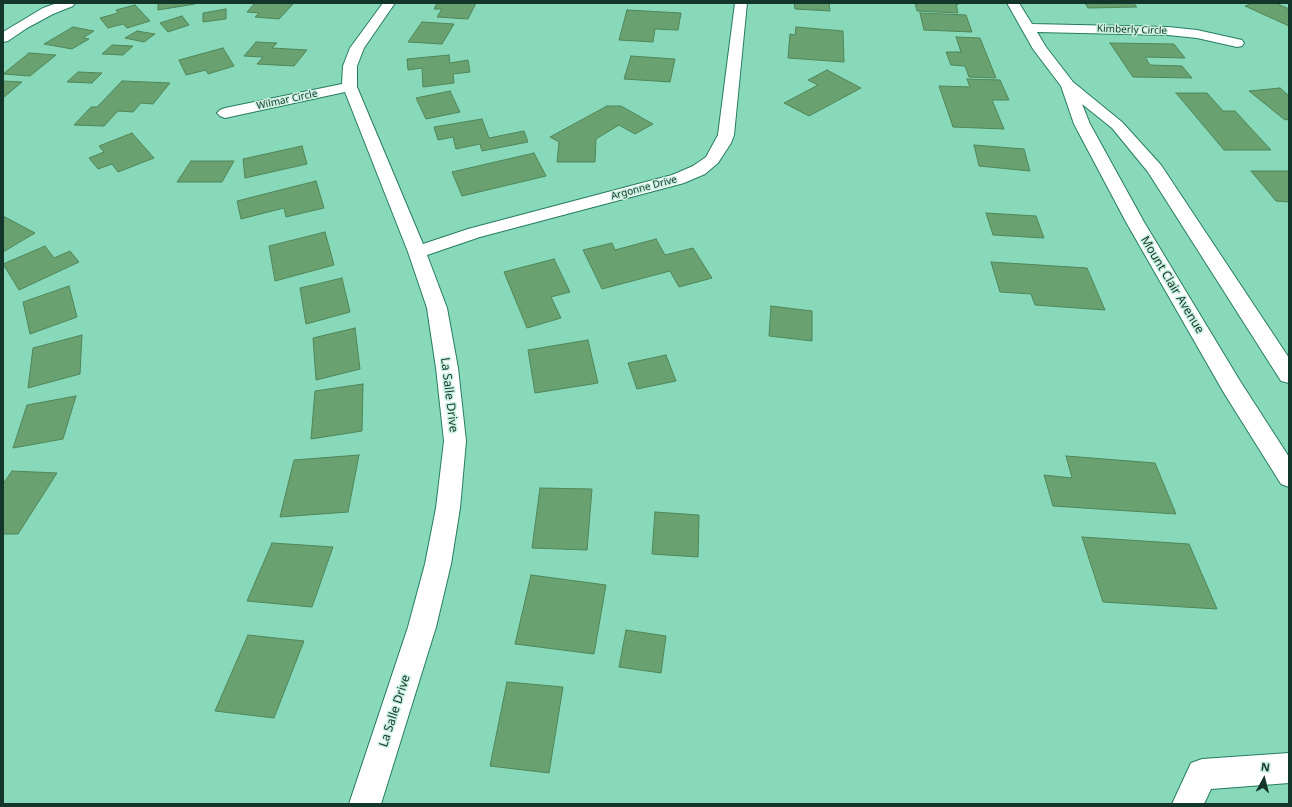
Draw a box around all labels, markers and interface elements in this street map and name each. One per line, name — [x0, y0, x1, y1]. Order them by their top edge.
street label: Kimberly Circle — [1097, 23, 1167, 37]
street label: Wilmar Circle — [255, 88, 319, 112]
street label: Argonne Drive — [610, 173, 678, 203]
street label: Mount Clair Avenue — [1137, 234, 1207, 336]
street label: La Salle Drive — [437, 357, 461, 433]
street label: La Salle Drive — [377, 673, 413, 749]
north arrow — [1244, 759, 1284, 799]
text: N — [1260, 759, 1271, 775]

